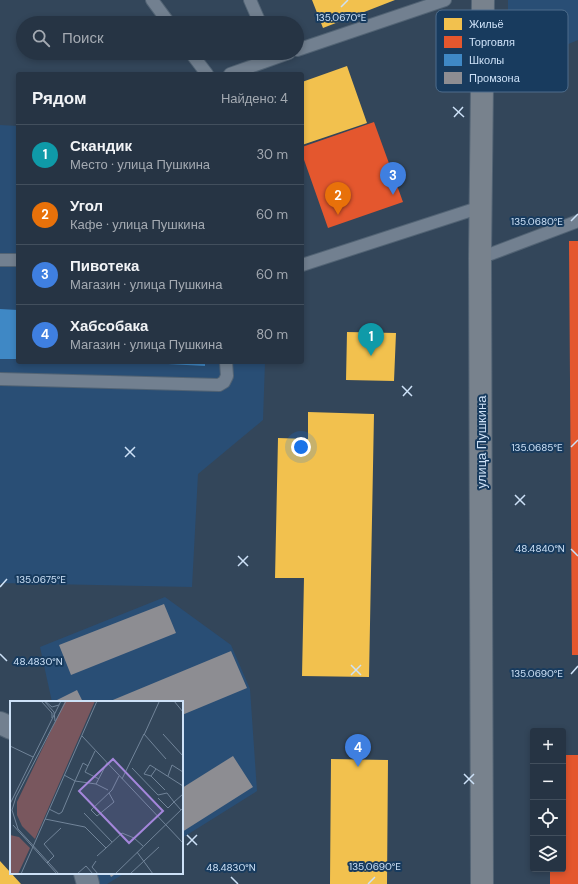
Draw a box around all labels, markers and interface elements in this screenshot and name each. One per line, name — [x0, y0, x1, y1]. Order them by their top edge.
legend — [436, 10, 568, 92]
text: 135.0670°E — [316, 11, 367, 24]
search box — [16, 16, 304, 60]
text: Жильё — [469, 17, 504, 31]
icon: search — [30, 27, 52, 49]
text: Поиск — [62, 28, 104, 48]
text: Торговля — [469, 35, 515, 49]
text: Школы — [469, 53, 504, 67]
text: Промзона — [469, 71, 521, 85]
text: Рядом — [32, 87, 87, 109]
text: Найдено: 4 — [221, 90, 288, 107]
text: Скандик — [70, 136, 132, 156]
text: 1 — [43, 146, 47, 163]
text: 30 m — [256, 146, 288, 163]
text: Место · улица Пушкина — [70, 156, 210, 173]
pin: 3 — [380, 162, 406, 195]
pin: 2 — [325, 182, 351, 215]
text: Угол — [70, 196, 103, 216]
text: 2 — [41, 206, 49, 223]
text: 60 m — [256, 206, 288, 223]
text: 135.0680°E — [511, 215, 563, 228]
text: Кафе · улица Пушкина — [70, 216, 205, 233]
text: Пивотека — [70, 256, 139, 276]
text: 3 — [41, 266, 49, 283]
text: 60 m — [256, 266, 288, 283]
text: Магазин · улица Пушкина — [70, 276, 222, 293]
text: Хабсобака — [70, 316, 148, 336]
pin: 1 — [358, 323, 384, 356]
text: 4 — [41, 326, 49, 343]
text: 80 m — [256, 326, 288, 343]
text: Магазин · улица Пушкина — [70, 336, 222, 353]
street label: улица Пушкина — [473, 395, 490, 488]
your location — [291, 437, 311, 457]
text: 135.0685°E — [511, 441, 563, 454]
text: 48.4840°N — [515, 542, 565, 555]
text: 135.0675°E — [16, 573, 66, 586]
text: 48.4830°N — [13, 655, 63, 668]
text: 135.0690°E — [511, 667, 563, 680]
inset map — [10, 701, 183, 874]
map controls — [530, 728, 566, 872]
button: + — [530, 728, 566, 764]
pin: 4 — [345, 734, 371, 767]
button: − — [530, 764, 566, 800]
button: locate — [530, 800, 566, 836]
button: layers — [530, 836, 566, 872]
text: 135.0690°E — [349, 860, 401, 873]
text: 48.4830°N — [206, 861, 256, 874]

